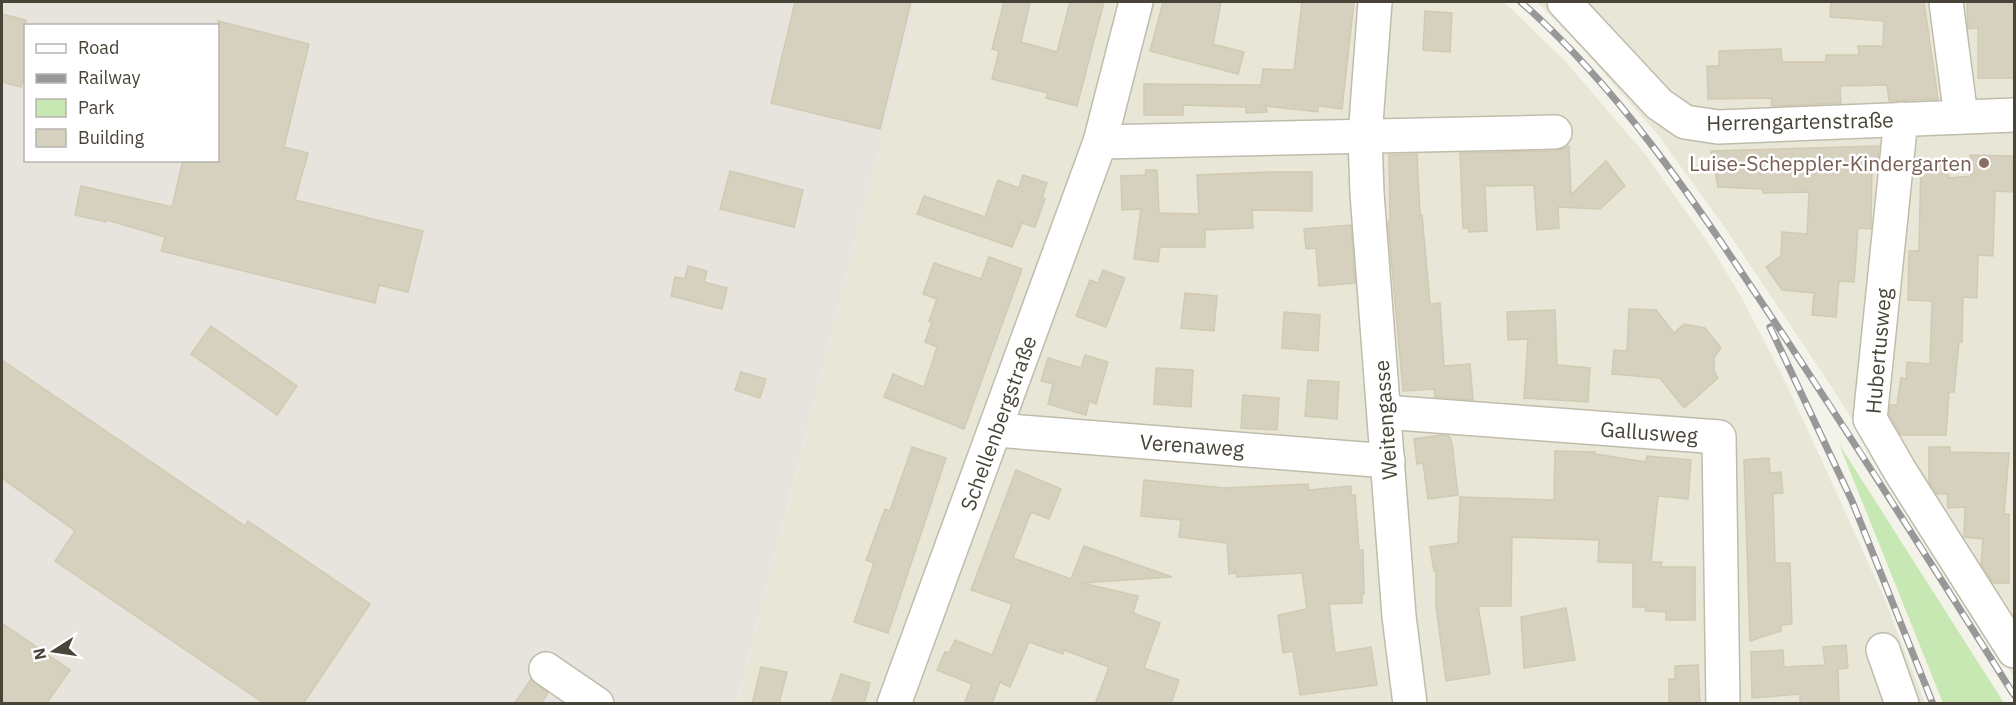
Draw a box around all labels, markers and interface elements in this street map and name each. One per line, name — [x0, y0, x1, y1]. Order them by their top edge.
legend — [24, 24, 219, 162]
text: Road — [78, 36, 119, 59]
text: Railway — [78, 66, 140, 89]
text: Park — [78, 96, 115, 119]
street label: Herrengartenstraße — [1706, 105, 1894, 137]
text: Building — [78, 126, 145, 149]
place label: Luise-Scheppler-Kindergarten — [1689, 149, 1972, 177]
marker: Luise-Scheppler-Kindergarten — [1977, 156, 1991, 170]
street label: Hubertusweg — [1859, 287, 1897, 415]
street label: Schellenbergstraße — [953, 332, 1043, 514]
street label: Weitengasse — [1367, 359, 1403, 481]
street label: Gallusweg — [1599, 415, 1699, 449]
street label: Verenaweg — [1139, 427, 1245, 463]
north arrow — [24, 621, 84, 681]
text: N — [28, 646, 50, 662]

